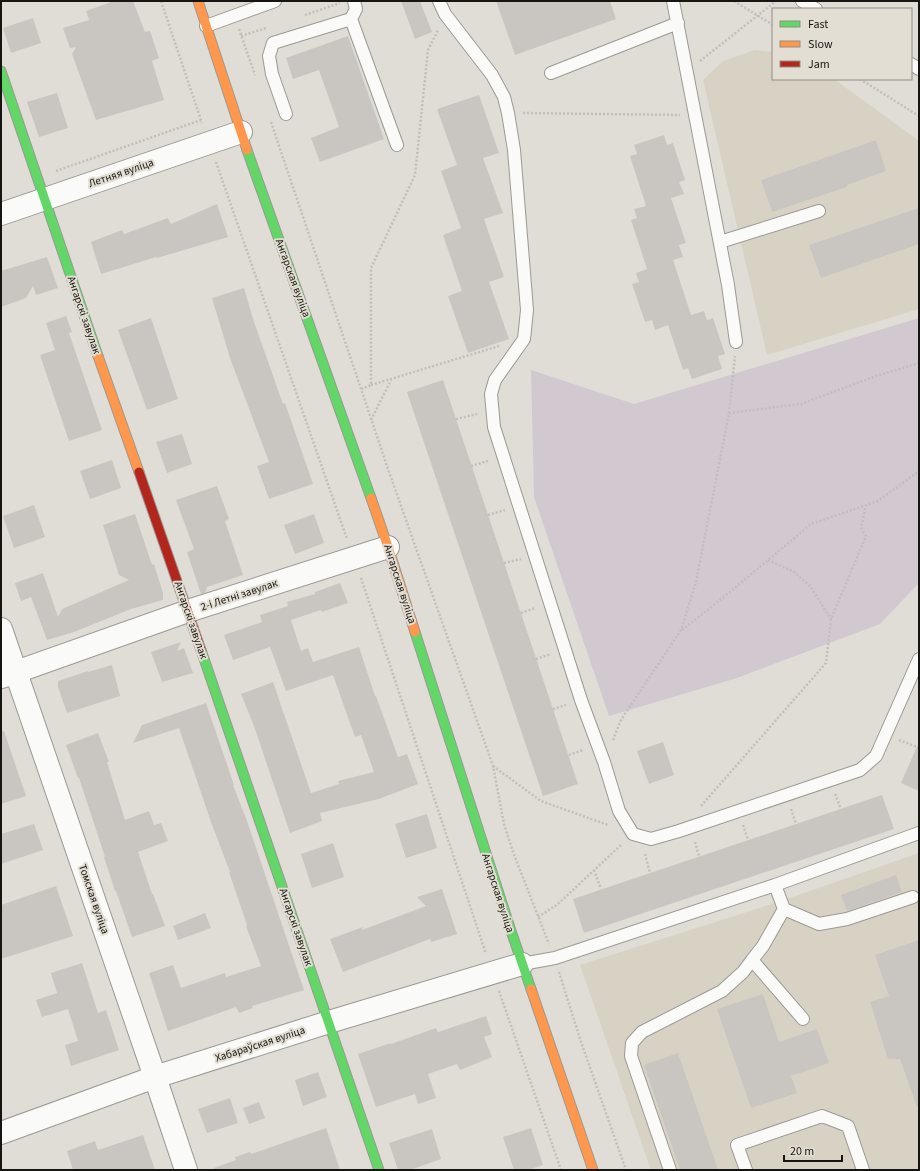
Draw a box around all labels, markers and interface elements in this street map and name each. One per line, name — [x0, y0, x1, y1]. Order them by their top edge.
legend — [772, 8, 912, 80]
text: Fast — [808, 16, 828, 33]
text: Slow — [808, 36, 833, 53]
text: Jam — [808, 56, 830, 73]
street label: Летняя вуліца — [86, 155, 156, 191]
street label: Ангарская вуліца — [272, 237, 314, 319]
street label: Ангарскі завулак — [64, 274, 105, 356]
street label: Ангарская вуліца — [380, 542, 420, 626]
street label: 2-і Летні завулак — [199, 575, 280, 615]
street label: Ангарскі завулак — [171, 579, 212, 661]
street label: Ангарская вуліца — [478, 851, 518, 935]
street label: Томская вуліца — [75, 862, 113, 936]
street label: Ангарскі завулак — [276, 886, 317, 968]
street label: Хабараўская вуліца — [213, 1022, 307, 1066]
scale bar — [784, 1137, 842, 1163]
text: 20 m — [790, 1143, 814, 1160]

